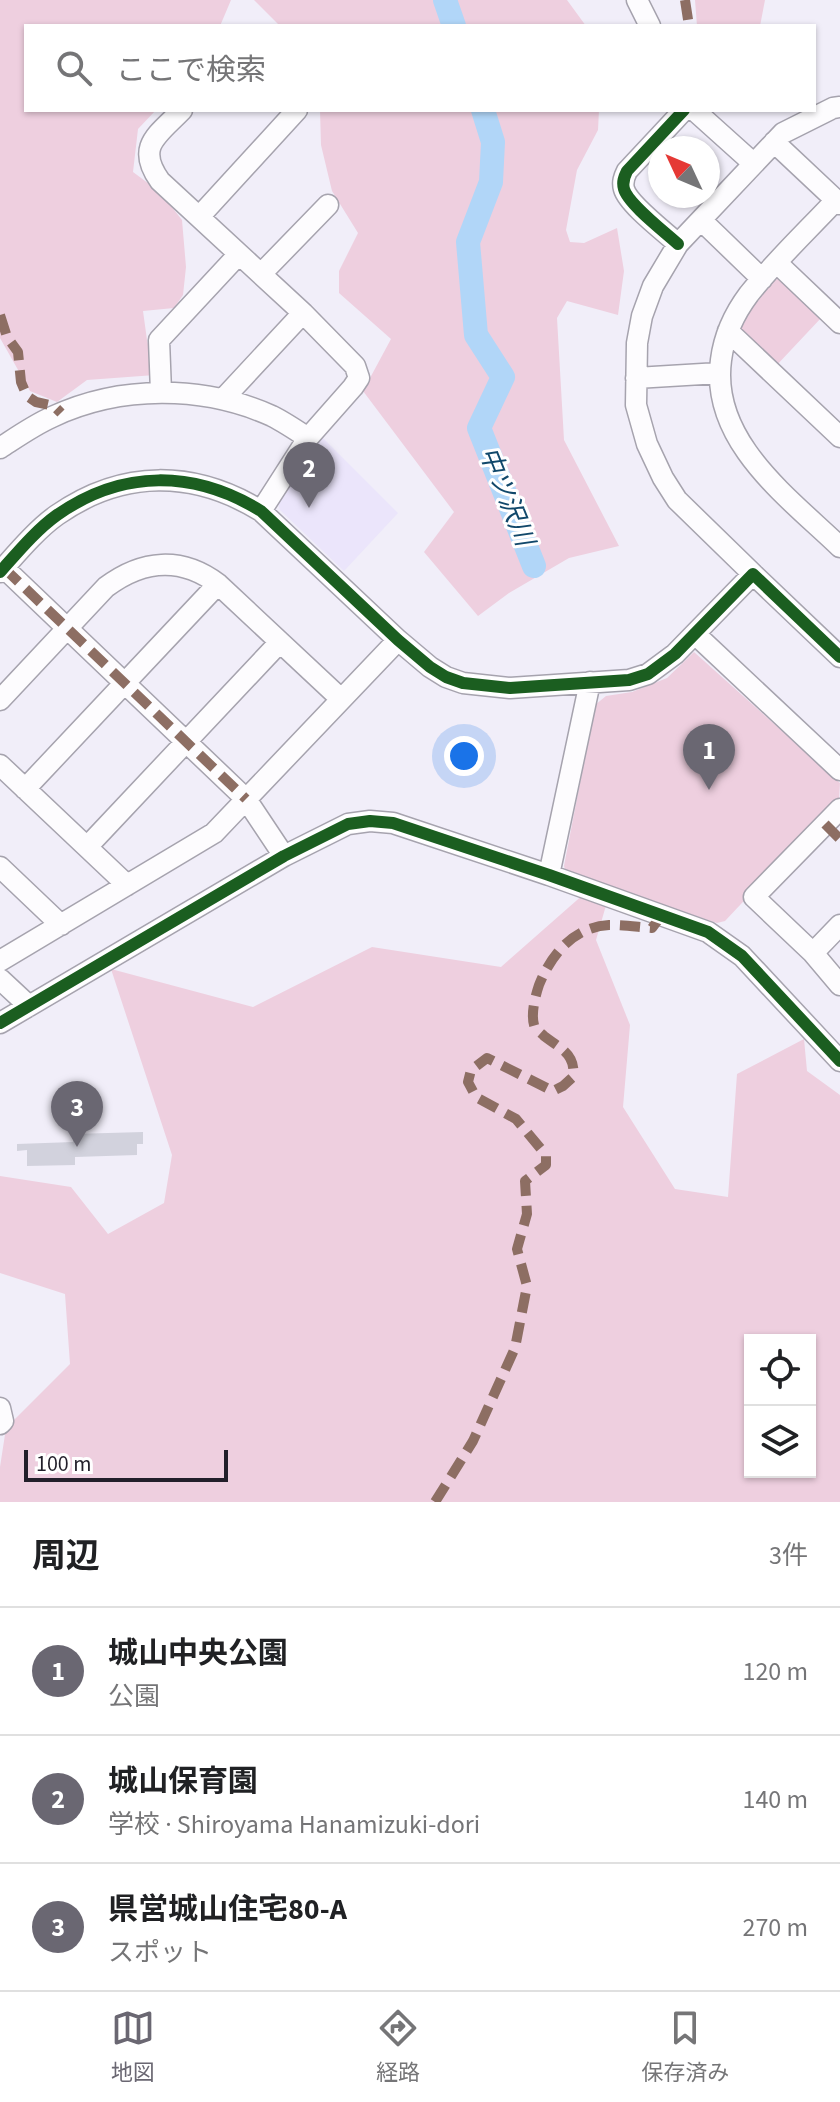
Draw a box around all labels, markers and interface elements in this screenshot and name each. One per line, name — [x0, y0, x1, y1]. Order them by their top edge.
search box — [24, 24, 816, 112]
icon: search — [52, 46, 96, 90]
text: ここで検索 — [116, 49, 266, 92]
north arrow — [648, 136, 720, 208]
water label: 中ツ沢川 — [470, 441, 544, 554]
pin: 2 — [283, 442, 335, 508]
pin: 1 — [683, 724, 735, 790]
your location — [444, 736, 484, 776]
pin: 3 — [51, 1081, 103, 1147]
map controls — [744, 1334, 816, 1478]
button: locate — [744, 1334, 816, 1406]
button: layers — [744, 1406, 816, 1478]
scale bar — [24, 1446, 228, 1482]
text: 100 m — [36, 1448, 91, 1480]
text: 周辺 — [32, 1532, 100, 1581]
text: 3件 — [769, 1537, 808, 1574]
text: 城山中央公園 — [108, 1632, 288, 1675]
text: 1 — [51, 1653, 65, 1690]
text: 120 m — [742, 1653, 808, 1690]
text: 公園 — [108, 1678, 160, 1715]
text: 城山保育園 — [108, 1760, 258, 1803]
text: 2 — [51, 1781, 65, 1818]
text: 140 m — [742, 1781, 808, 1818]
text: 学校 · Shiroyama Hanamizuki-dori — [108, 1806, 480, 1843]
text: 県営城山住宅80-A — [108, 1888, 347, 1931]
text: 3 — [51, 1909, 65, 1946]
text: 270 m — [742, 1909, 808, 1946]
text: スポット — [108, 1934, 212, 1971]
tab: 地図 — [111, 2006, 155, 2089]
tab: 経路 — [376, 2006, 420, 2089]
tab: 保存済み — [641, 2006, 729, 2089]

